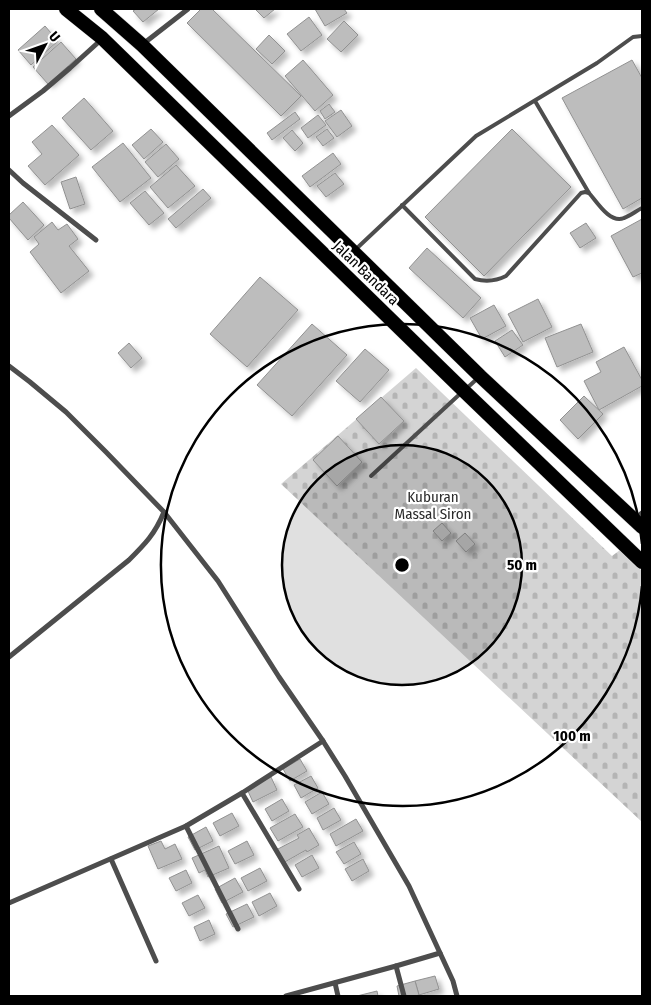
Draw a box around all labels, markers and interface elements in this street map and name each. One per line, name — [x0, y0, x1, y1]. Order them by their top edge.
north arrow — [20, 20, 70, 70]
text: U — [45, 28, 64, 45]
street label: Jalan Bandara — [329, 237, 403, 309]
park label: Kuburan Massal Siron — [395, 488, 471, 523]
centre of rings — [393, 556, 411, 574]
text: 50 m — [507, 556, 537, 574]
text: 100 m — [553, 727, 591, 745]

